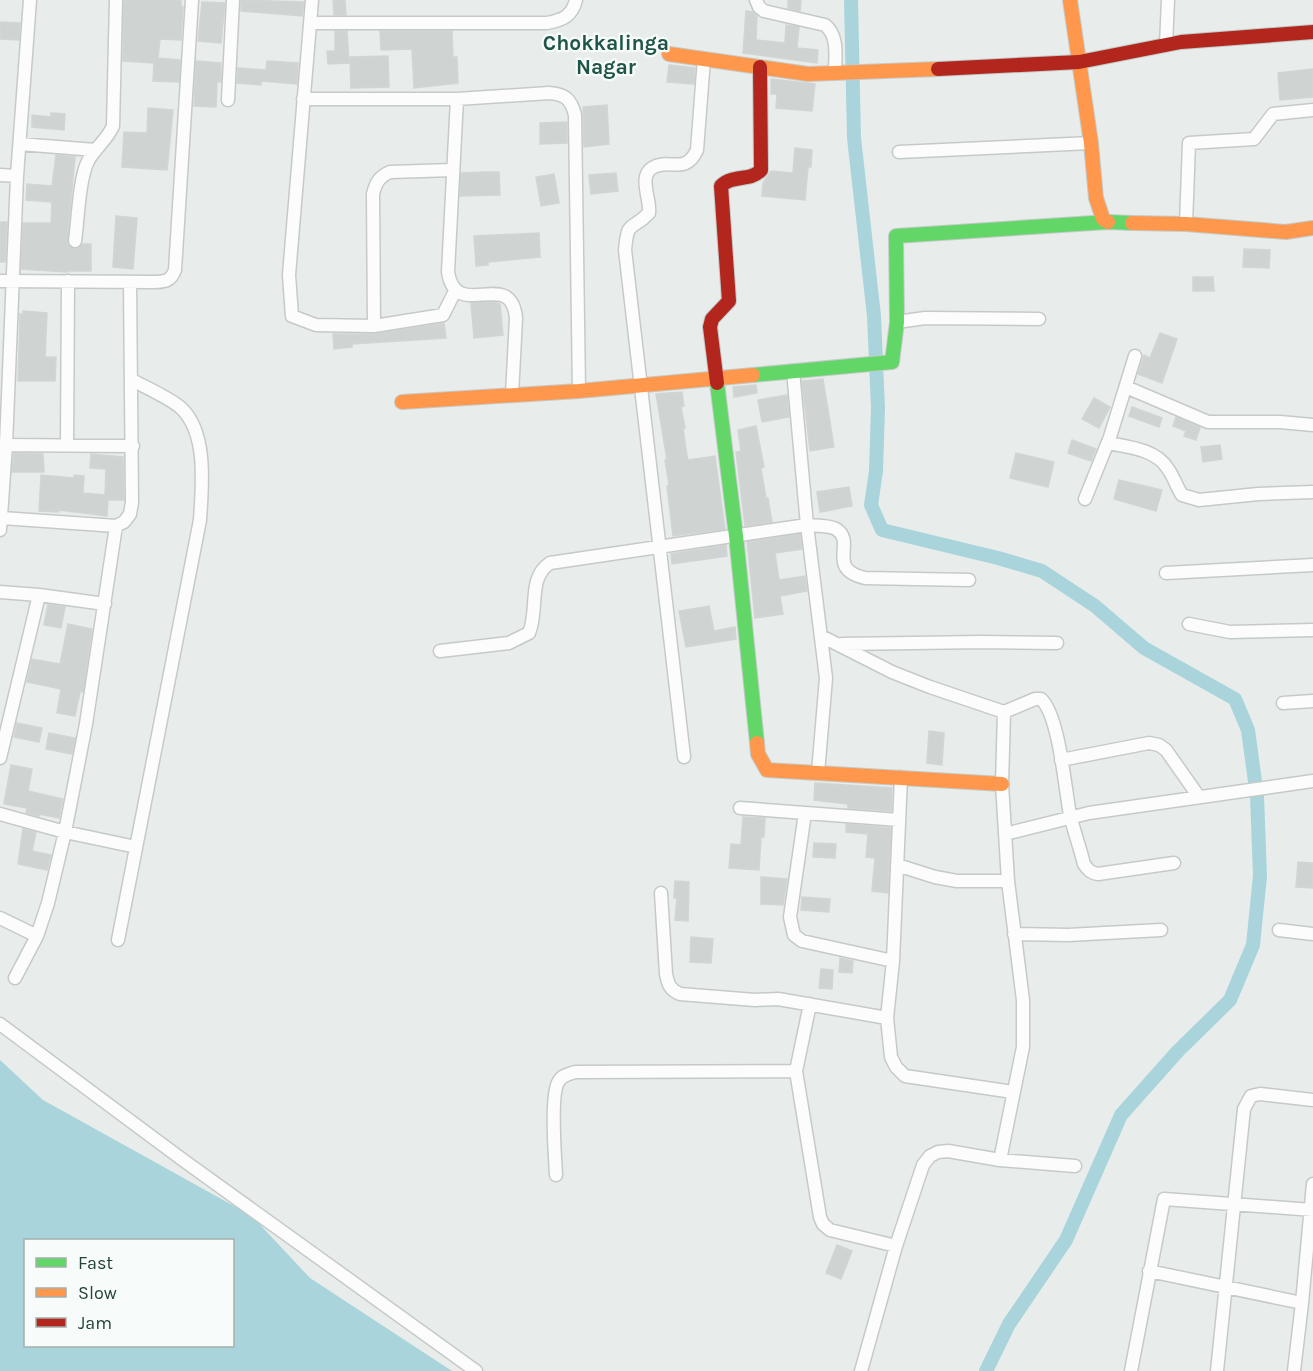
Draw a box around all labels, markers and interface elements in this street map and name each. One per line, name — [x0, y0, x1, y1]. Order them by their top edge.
district label: Chokkalinga Nagar — [543, 31, 669, 79]
legend — [24, 1239, 234, 1347]
text: Fast — [78, 1252, 113, 1274]
text: Slow — [78, 1282, 117, 1304]
text: Jam — [78, 1312, 112, 1334]

